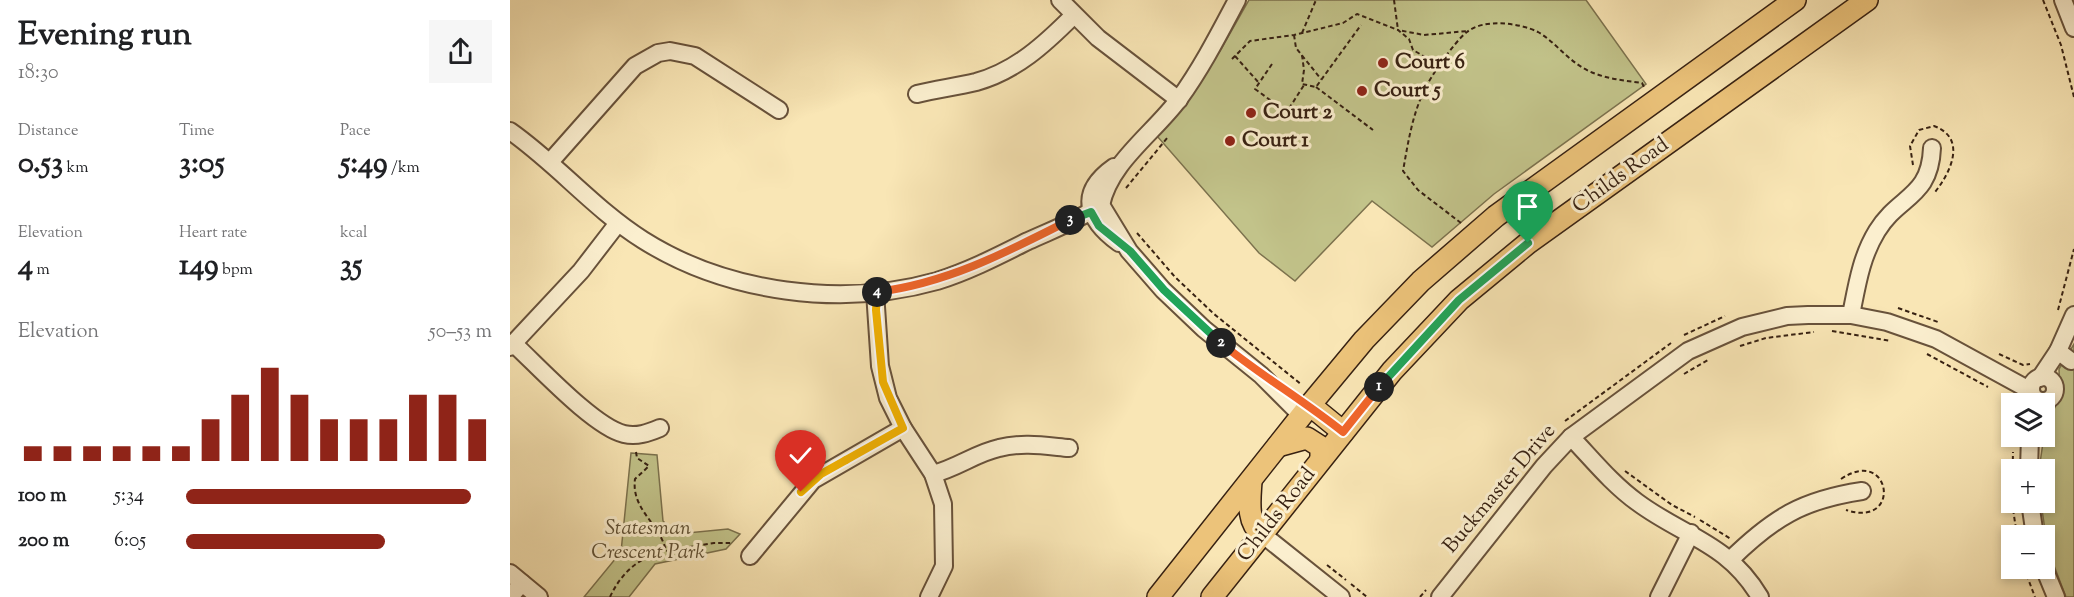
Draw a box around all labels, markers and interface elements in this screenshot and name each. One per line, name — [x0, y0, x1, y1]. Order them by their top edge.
text: Evening run — [18, 12, 192, 60]
button: share — [429, 20, 492, 83]
place label: Court 6 — [1395, 48, 1465, 78]
marker: Court 6 — [1376, 56, 1390, 70]
text: 18:30 — [18, 59, 58, 88]
place label: Court 5 — [1374, 76, 1441, 106]
marker: Court 5 — [1355, 84, 1369, 98]
place label: Court 2 — [1263, 98, 1332, 128]
marker: Court 2 — [1244, 106, 1258, 120]
text: Distance — [18, 120, 78, 143]
text: Time — [179, 120, 215, 143]
text: Pace — [340, 120, 371, 143]
place label: Court 1 — [1242, 126, 1309, 156]
street label: Childs Road — [1567, 131, 1676, 221]
marker: Court 1 — [1223, 134, 1237, 148]
text: 0.53 — [18, 143, 63, 186]
text: 3:05 — [179, 143, 225, 186]
text: 5:49 — [340, 143, 388, 186]
text: km — [63, 157, 88, 180]
text: /km — [388, 157, 420, 180]
pin — [1502, 181, 1553, 243]
icon: arrive — [1511, 190, 1544, 223]
pin: 3 — [1055, 205, 1085, 235]
text: 3 — [1067, 208, 1073, 231]
text: Elevation — [18, 222, 83, 245]
text: Heart rate — [179, 222, 247, 245]
text: kcal — [340, 222, 368, 245]
text: 4 — [18, 245, 33, 288]
text: 149 — [179, 245, 219, 288]
text: 35 — [340, 245, 362, 288]
text: m — [33, 259, 50, 282]
text: bpm — [219, 259, 253, 282]
pin: 4 — [862, 277, 892, 307]
text: 4 — [873, 280, 881, 303]
text: Elevation — [18, 318, 99, 347]
text: 50–53 m — [429, 318, 492, 347]
pin: 2 — [1206, 328, 1236, 358]
text: 2 — [1217, 331, 1225, 354]
pin: 1 — [1364, 372, 1394, 402]
text: 1 — [1376, 375, 1382, 398]
map controls — [2001, 393, 2055, 579]
button: layers — [2001, 393, 2055, 447]
street label: Buckmaster Drive — [1437, 418, 1563, 560]
pin — [775, 430, 826, 492]
icon: check — [784, 439, 817, 472]
button: + — [2001, 459, 2055, 513]
street label: Childs Road — [1230, 461, 1324, 569]
text: 100 m — [18, 482, 67, 511]
text: 5:34 — [114, 482, 144, 511]
park label: Statesman Crescent Park — [591, 514, 705, 568]
button: − — [2001, 525, 2055, 579]
text: 200 m — [18, 527, 69, 556]
text: 6:05 — [114, 527, 146, 556]

